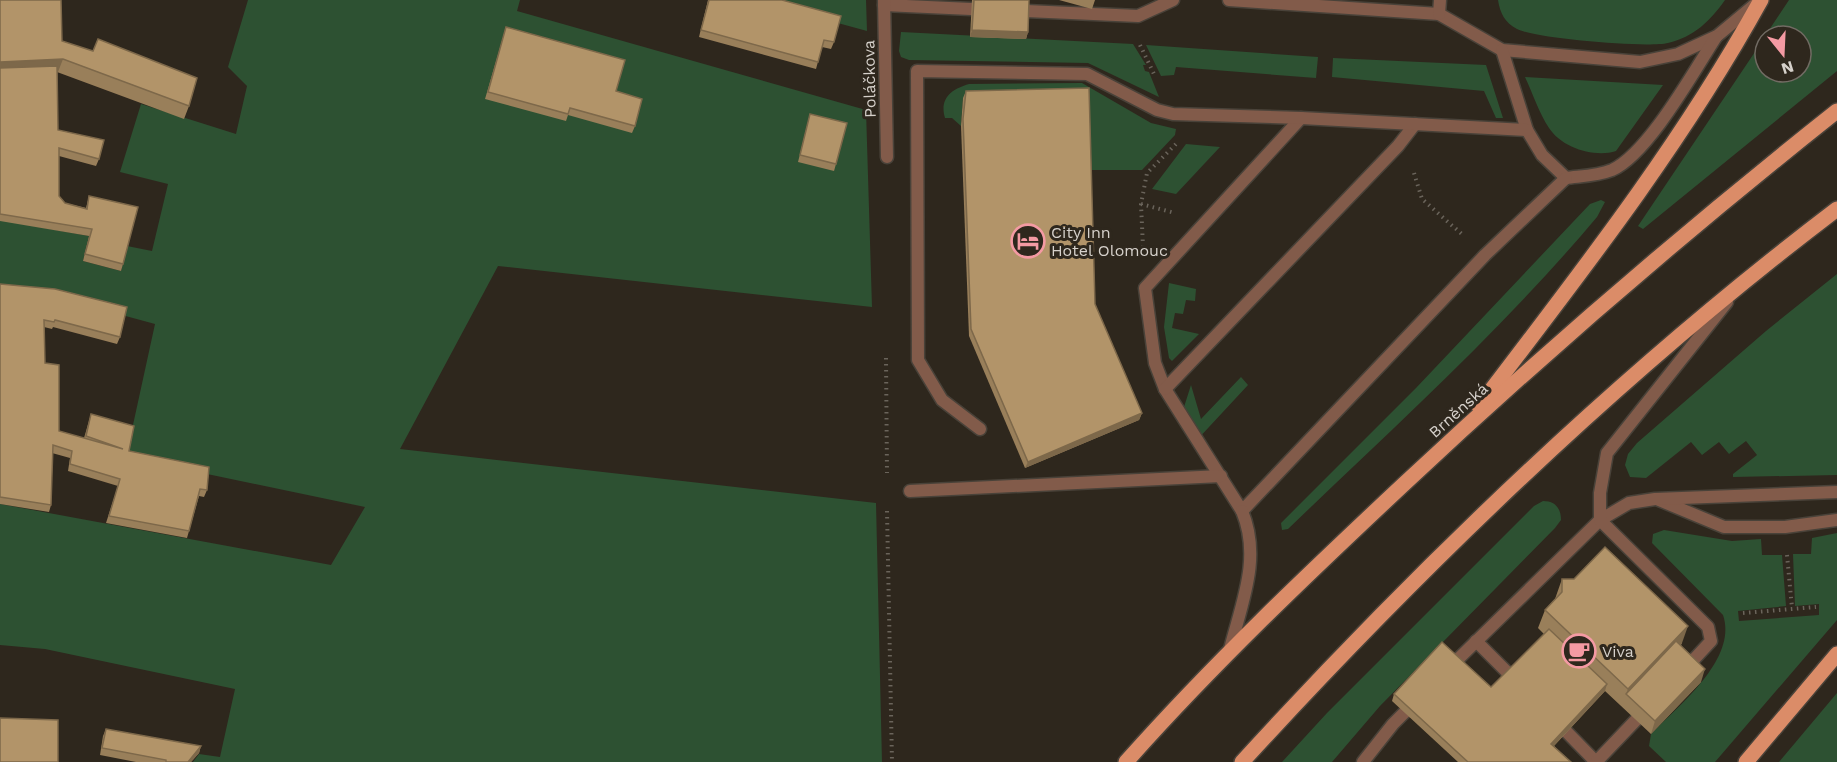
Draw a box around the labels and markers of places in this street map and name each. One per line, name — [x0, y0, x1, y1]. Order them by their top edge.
hotel icon: City Inn Hotel Olomouc — [1010, 223, 1046, 259]
place label: City Inn Hotel Olomouc — [1051, 223, 1168, 260]
cafe icon: Viva — [1561, 633, 1597, 669]
place label: Viva — [1602, 642, 1634, 661]

